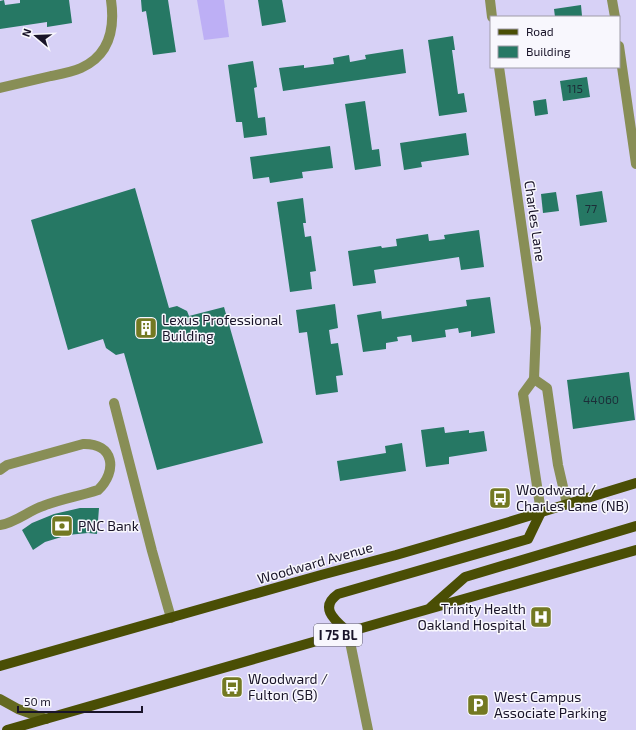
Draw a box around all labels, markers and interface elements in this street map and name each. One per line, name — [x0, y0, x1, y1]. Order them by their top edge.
north arrow — [16, 16, 56, 56]
legend — [490, 16, 620, 68]
text: Road — [526, 24, 554, 38]
text: N — [19, 27, 34, 38]
text: Building — [526, 44, 571, 58]
house number: 115 — [567, 81, 583, 95]
street label: Charles Lane — [521, 179, 550, 263]
house number: 77 — [585, 201, 597, 215]
place label: Lexus Professional Building — [162, 311, 283, 344]
building icon: Lexus Professional Building — [133, 315, 159, 341]
house number: 44060 — [583, 392, 619, 406]
place label: Woodward / Charles Lane (NB) — [516, 481, 629, 514]
bus stop icon: Woodward / Charles Lane (NB) — [487, 485, 513, 511]
bank icon: PNC Bank — [49, 513, 75, 539]
place label: PNC Bank — [78, 517, 139, 534]
street label: Woodward Avenue — [255, 538, 375, 587]
place label: Trinity Health Oakland Hospital — [418, 600, 527, 633]
hospital icon: Trinity Health Oakland Hospital — [528, 604, 554, 630]
road number: I 75 BL — [314, 624, 362, 646]
place label: Woodward / Fulton (SB) — [248, 670, 328, 703]
bus stop icon: Woodward / Fulton (SB) — [219, 674, 245, 700]
scale bar — [18, 688, 142, 714]
place label: West Campus Associate Parking — [494, 688, 607, 721]
parking icon: West Campus Associate Parking — [465, 692, 491, 718]
text: 50 m — [24, 694, 51, 708]

